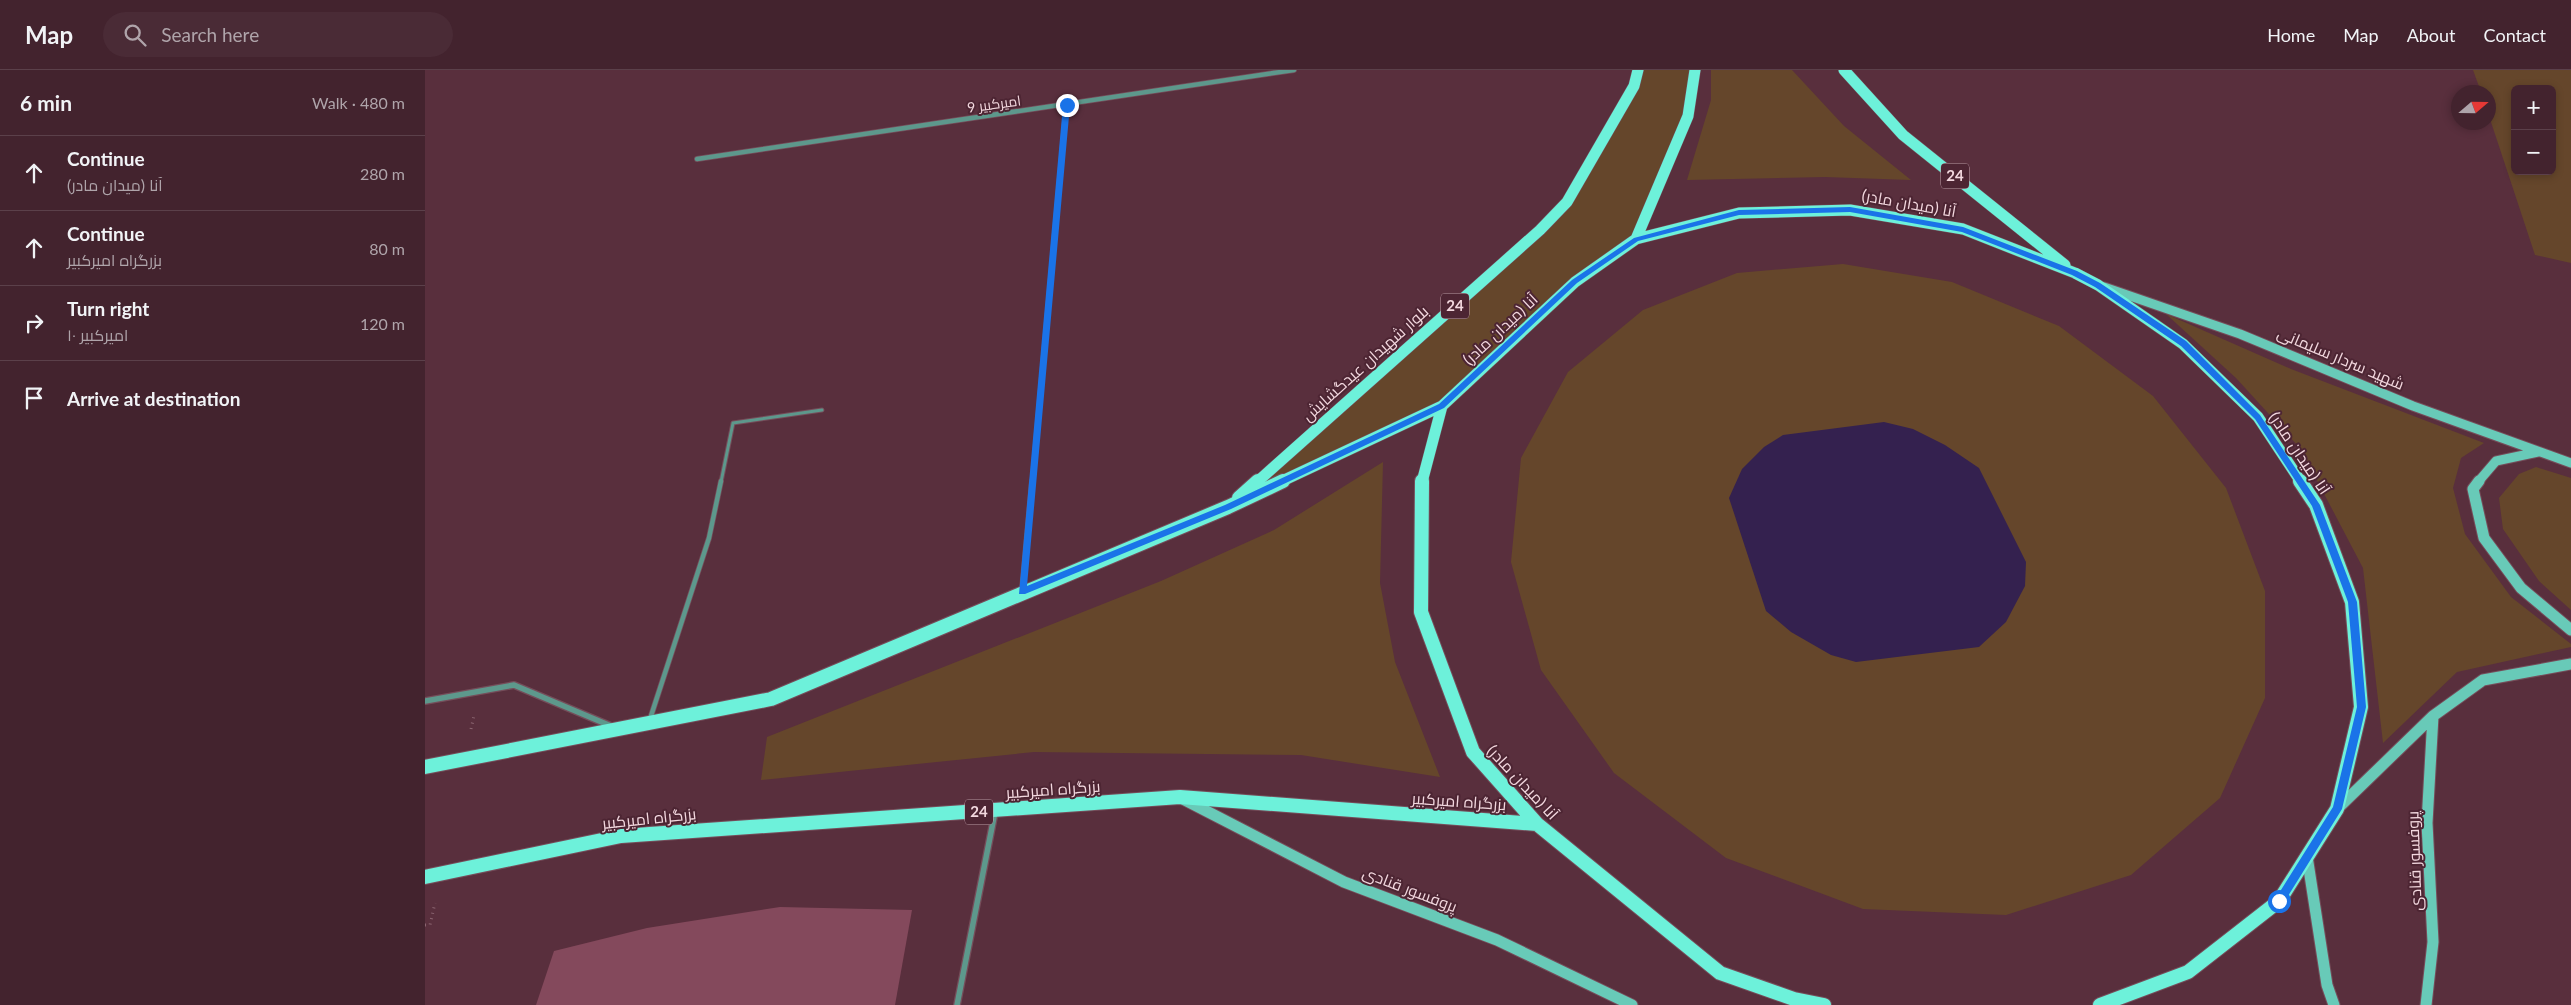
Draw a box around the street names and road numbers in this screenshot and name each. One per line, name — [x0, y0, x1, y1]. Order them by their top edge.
street label: امیرکبیر 9 — [966, 91, 1022, 116]
road number: 24 — [1941, 164, 1969, 188]
street label: آنا (میدان مادر) — [1860, 185, 1958, 222]
street label: آنا (میدان مادر) — [1458, 289, 1543, 370]
road number: 24 — [1441, 294, 1469, 318]
street label: بلوار شهیدان عیدگشایش — [1298, 301, 1433, 426]
street label: شهید سردار سلیمانی — [2274, 322, 2408, 395]
street label: آنا (میدان مادر) — [2264, 408, 2335, 499]
street label: آنا (میدان مادر) — [1482, 740, 1563, 825]
street label: بزرگراه امیرکبیر — [1004, 776, 1101, 802]
street label: بزرگراه امیرکبیر — [1410, 788, 1507, 814]
road number: 24 — [965, 800, 993, 824]
street label: بزرگراه امیرکبیر — [600, 803, 697, 833]
street label: پروفسور قنادی — [2402, 810, 2428, 911]
street label: پروفسور قنادی — [1359, 862, 1461, 918]

